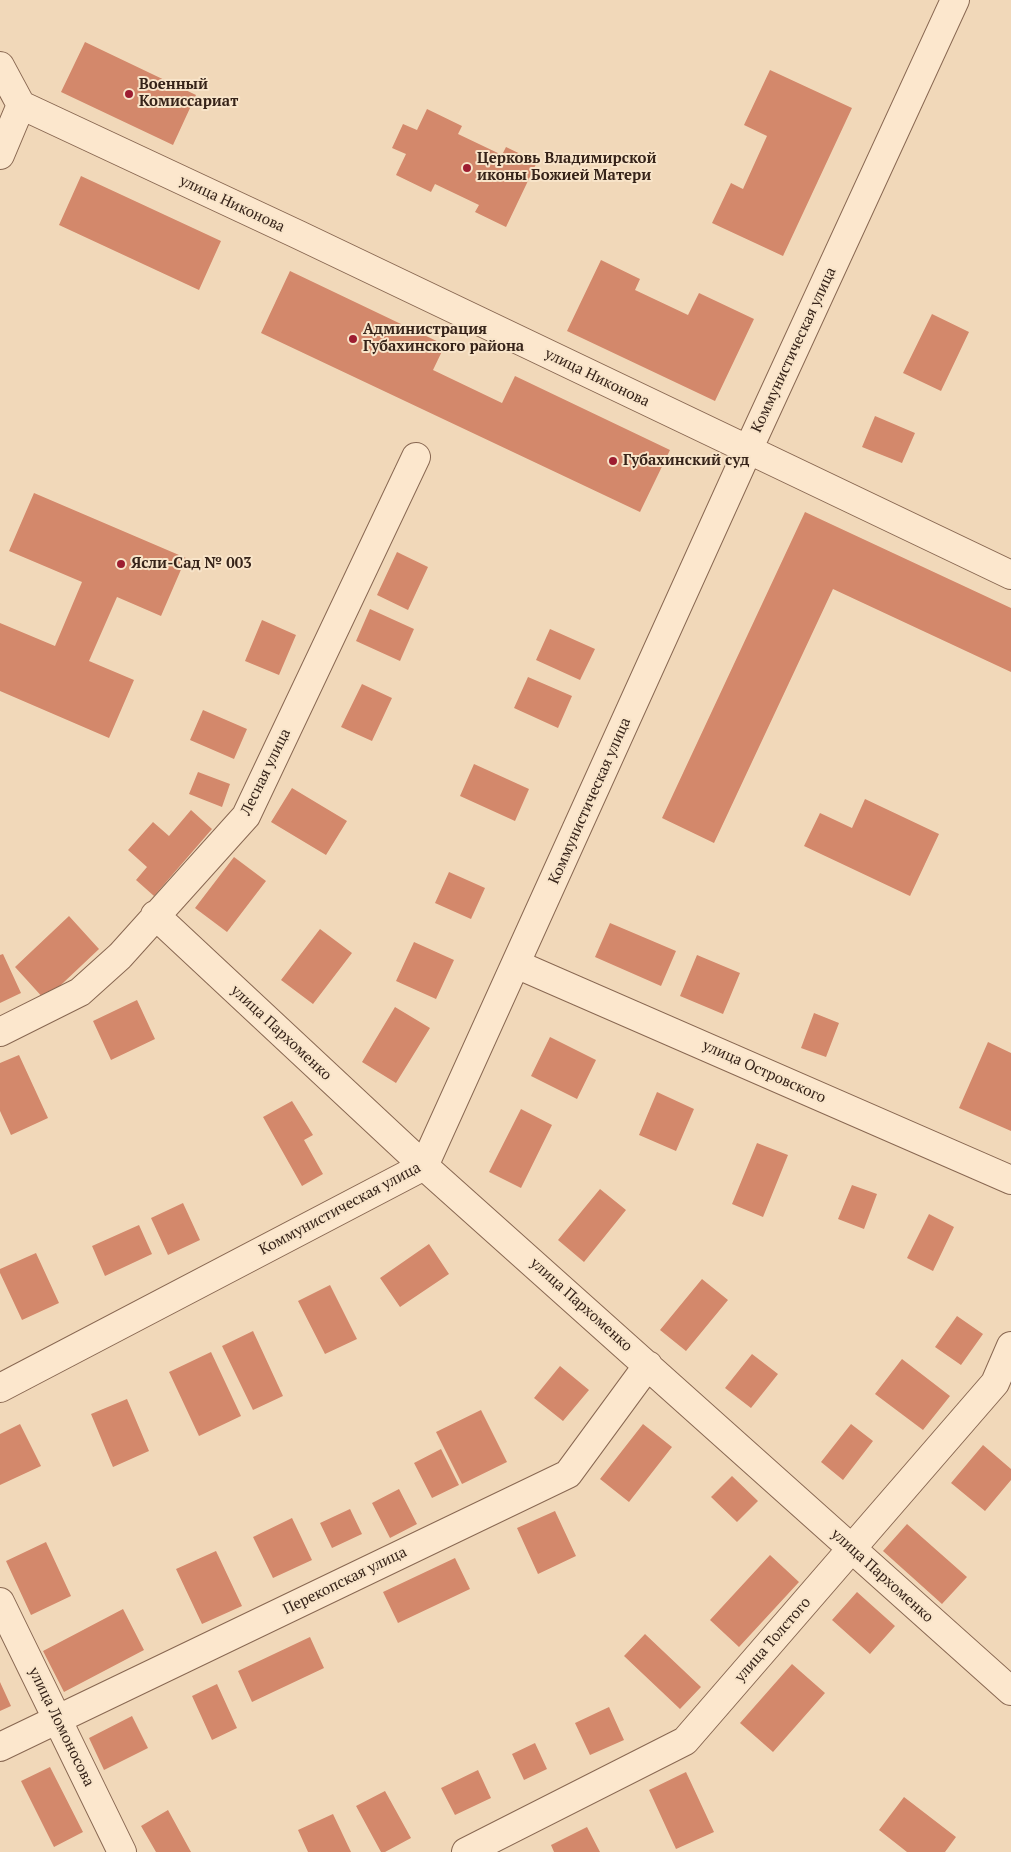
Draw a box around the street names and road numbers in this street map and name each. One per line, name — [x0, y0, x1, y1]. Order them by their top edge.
street label: улица Никонова — [176, 172, 288, 236]
street label: Коммунистическая улица — [748, 264, 840, 436]
street label: улица Никонова — [542, 345, 652, 411]
street label: Коммунистическая улица — [545, 715, 635, 887]
street label: Лесная улица — [237, 726, 295, 818]
street label: улица Пархоменко — [227, 982, 335, 1084]
street label: улица Островского — [700, 1037, 828, 1107]
street label: Коммунистическая улица — [256, 1159, 424, 1259]
street label: улица Пархоменко — [526, 1254, 636, 1356]
street label: улица Пархоменко — [827, 1525, 937, 1627]
street label: Перекопская улица — [280, 1543, 410, 1619]
street label: улица Толстого — [731, 1594, 815, 1686]
street label: улица Ломоносова — [24, 1664, 98, 1790]

